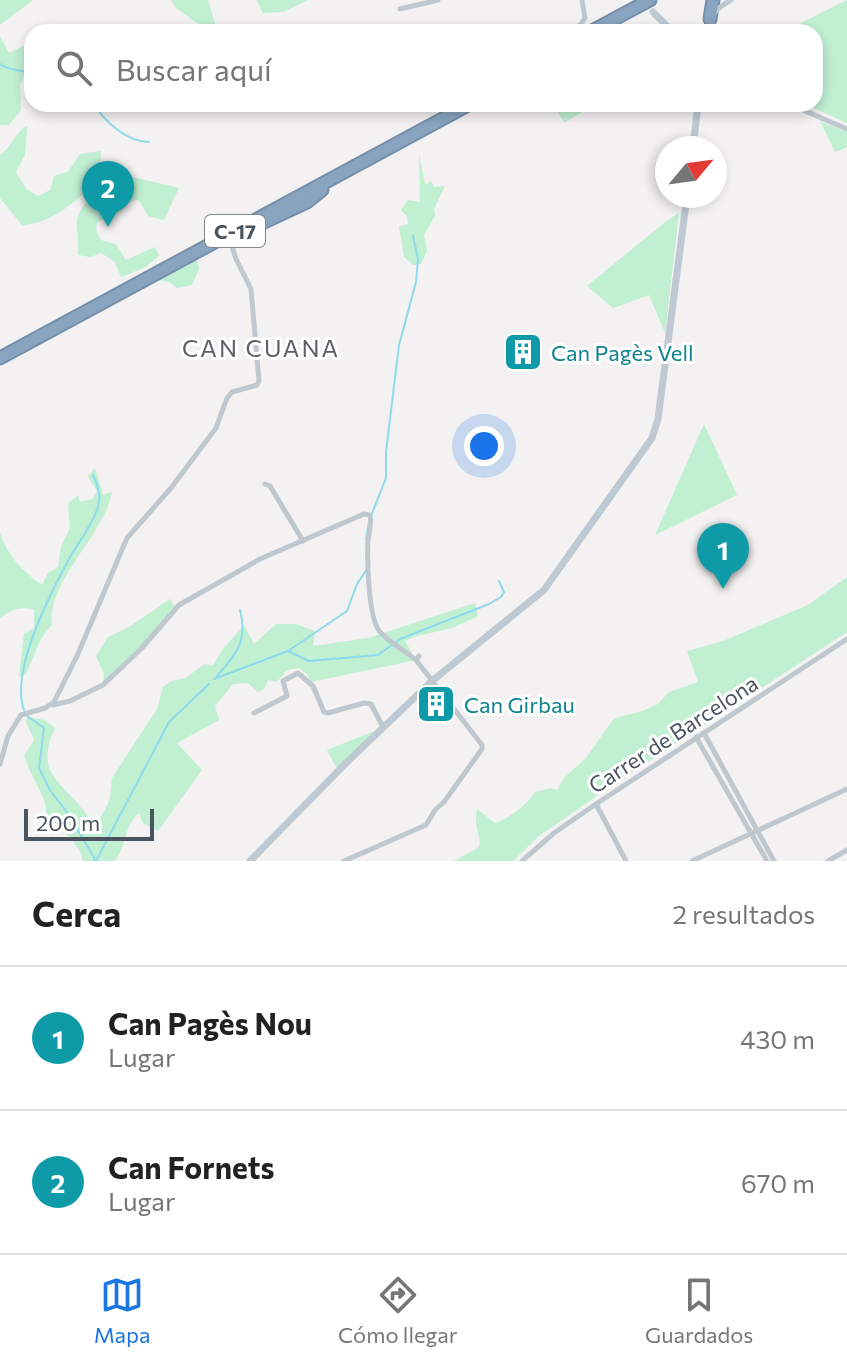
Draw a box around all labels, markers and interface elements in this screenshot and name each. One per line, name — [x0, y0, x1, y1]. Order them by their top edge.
search box — [24, 24, 823, 112]
icon: search — [52, 46, 96, 90]
text: Buscar aquí — [116, 50, 272, 87]
north arrow — [655, 136, 727, 208]
pin: 2 — [82, 161, 134, 227]
road number: C-17 — [205, 215, 265, 247]
building icon: Can Pagès Vell — [502, 331, 544, 373]
district label: CAN CUANA — [182, 333, 340, 362]
place label: Can Pagès Vell — [551, 339, 694, 366]
your location — [464, 426, 504, 466]
pin: 1 — [697, 523, 749, 589]
street label: Carrer de Barcelona — [583, 669, 763, 799]
building icon: Can Girbau — [415, 683, 457, 725]
place label: Can Girbau — [464, 691, 575, 718]
scale bar — [24, 805, 154, 841]
text: 200 m — [36, 809, 100, 836]
text: Cerca — [32, 892, 121, 934]
text: 2 resultados — [673, 898, 815, 929]
text: Can Pagès Nou — [108, 1004, 312, 1041]
text: 1 — [52, 1023, 64, 1054]
text: 430 m — [740, 1023, 815, 1054]
text: Lugar — [108, 1041, 175, 1072]
text: Can Fornets — [108, 1148, 274, 1185]
text: 2 — [51, 1167, 65, 1198]
text: 670 m — [741, 1167, 815, 1198]
text: Lugar — [108, 1185, 175, 1216]
tab: Mapa — [94, 1273, 151, 1348]
tab: Cómo llegar — [338, 1273, 458, 1348]
tab: Guardados — [645, 1273, 753, 1348]

